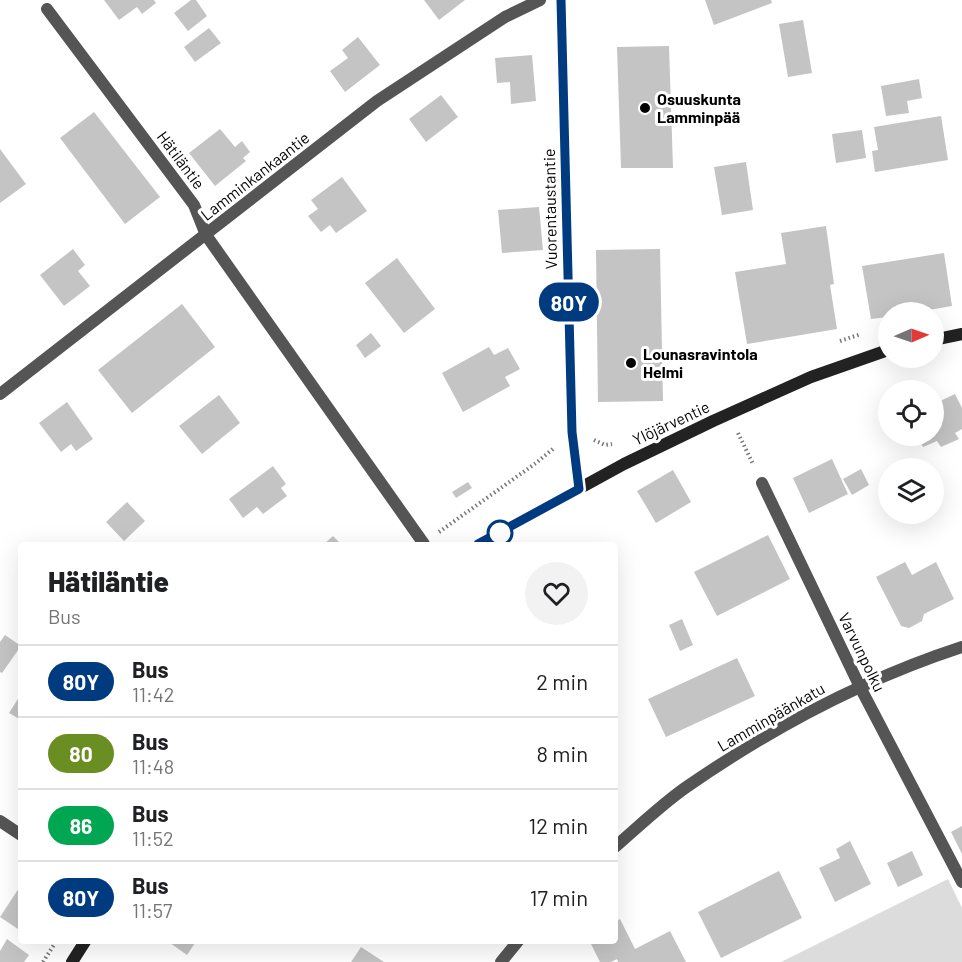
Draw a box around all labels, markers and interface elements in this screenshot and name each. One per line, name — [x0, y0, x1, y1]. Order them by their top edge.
place label: Osuuskunta Lamminpää — [657, 89, 741, 126]
marker: Osuuskunta Lamminpää — [638, 101, 652, 115]
street label: Hätiläntie — [154, 127, 209, 192]
street label: Lamminkankaantie — [197, 127, 313, 224]
street label: Vuorentaustantie — [539, 148, 560, 270]
line badge: 80Y — [534, 282, 604, 322]
text: 80Y — [551, 290, 587, 315]
north arrow — [878, 302, 944, 368]
map controls — [878, 302, 944, 524]
place label: Lounasravintola Helmi — [643, 344, 758, 381]
marker: Lounasravintola Helmi — [624, 356, 638, 370]
button: locate — [878, 380, 944, 446]
street label: Ylöjärventie — [629, 396, 712, 449]
button: layers — [878, 458, 944, 524]
unlabelled marker — [487, 520, 513, 546]
button: heart — [525, 562, 588, 625]
text: Hätiläntie — [48, 564, 169, 598]
text: Bus — [48, 604, 81, 628]
street label: Varvunpolku — [835, 609, 890, 694]
text: Bus — [132, 656, 169, 682]
text: 2 min — [536, 668, 588, 694]
text: 80Y — [63, 669, 99, 694]
street label: Lamminpäänkatu — [714, 678, 828, 755]
text: 11:42 — [132, 682, 175, 706]
text: Bus — [132, 728, 169, 754]
text: 8 min — [536, 740, 588, 766]
text: 80 — [69, 741, 93, 766]
text: 11:48 — [132, 754, 174, 778]
text: Bus — [132, 800, 169, 826]
text: 12 min — [528, 812, 588, 838]
text: 86 — [70, 813, 92, 838]
text: 11:52 — [132, 826, 174, 850]
text: Bus — [132, 872, 169, 898]
text: 17 min — [530, 884, 588, 910]
text: 80Y — [63, 885, 99, 910]
text: 11:57 — [132, 898, 173, 922]

